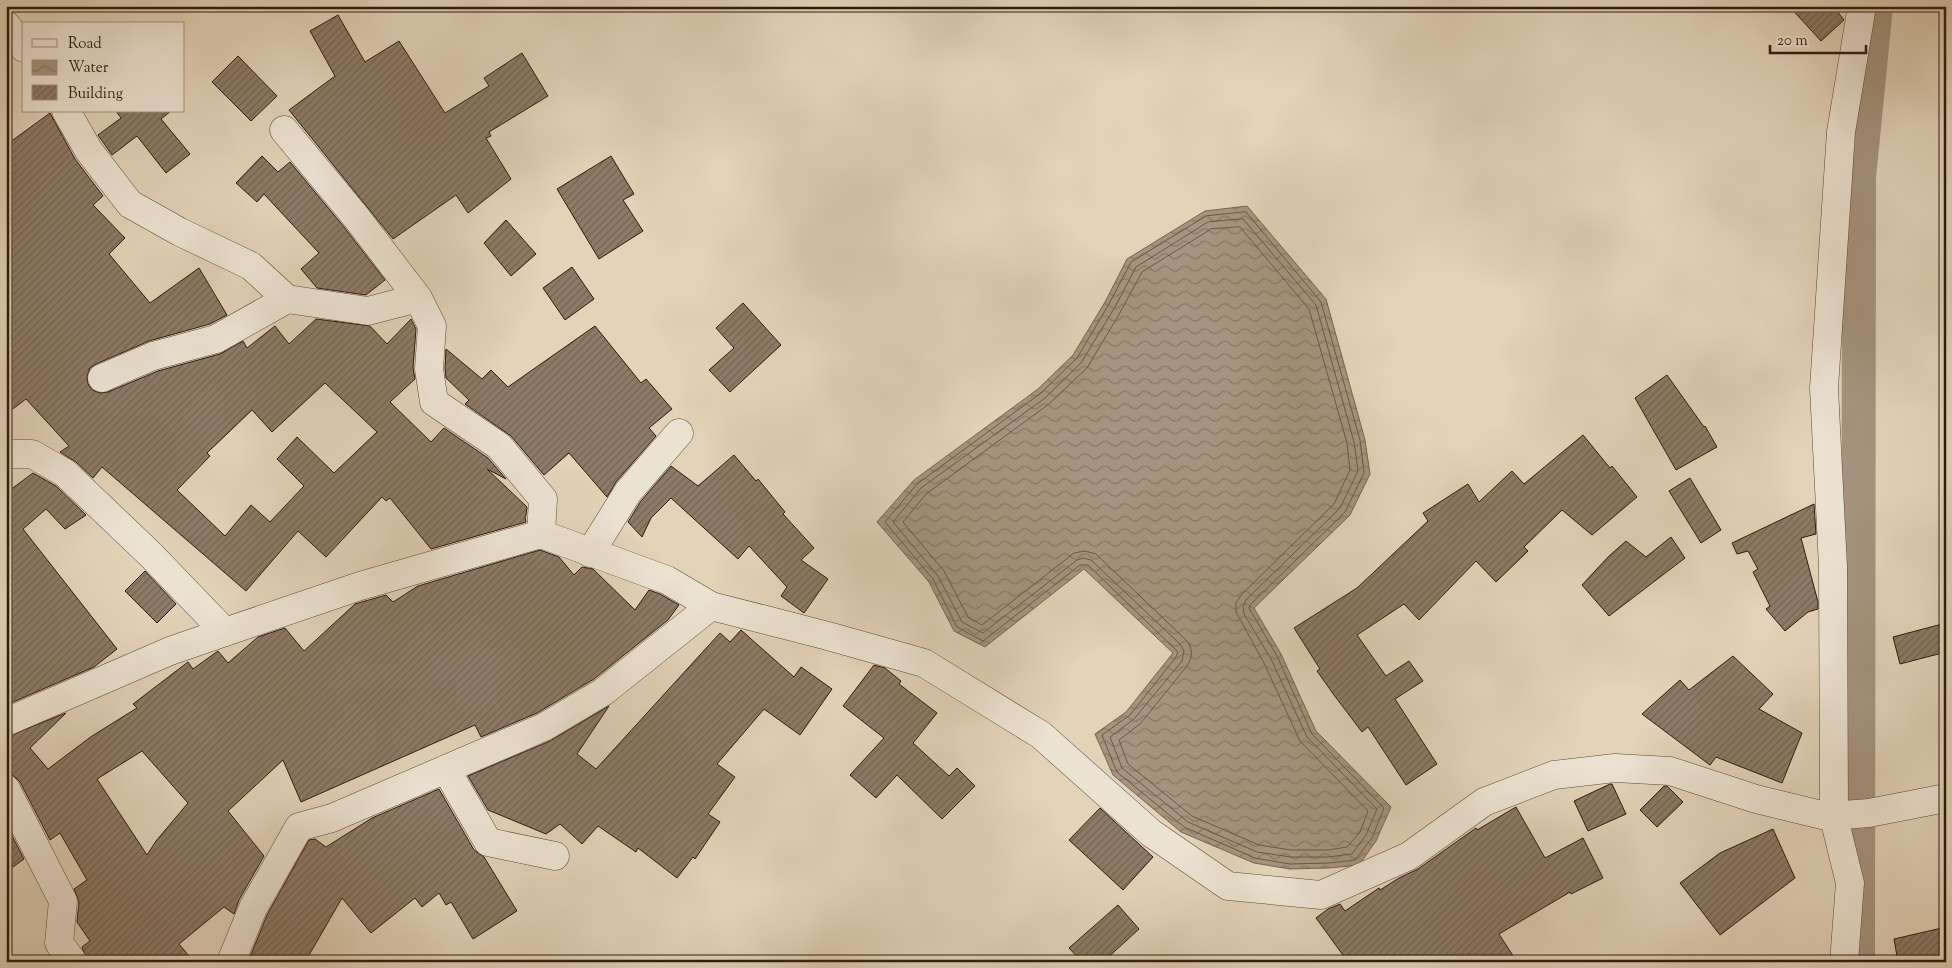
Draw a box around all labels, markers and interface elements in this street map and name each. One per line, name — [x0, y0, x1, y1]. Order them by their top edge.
legend — [22, 22, 185, 112]
scale bar — [1770, 22, 1866, 54]
text: 20 m — [1777, 31, 1808, 52]
text: Road — [68, 34, 102, 55]
text: Water — [68, 58, 109, 79]
text: Building — [68, 84, 123, 105]

